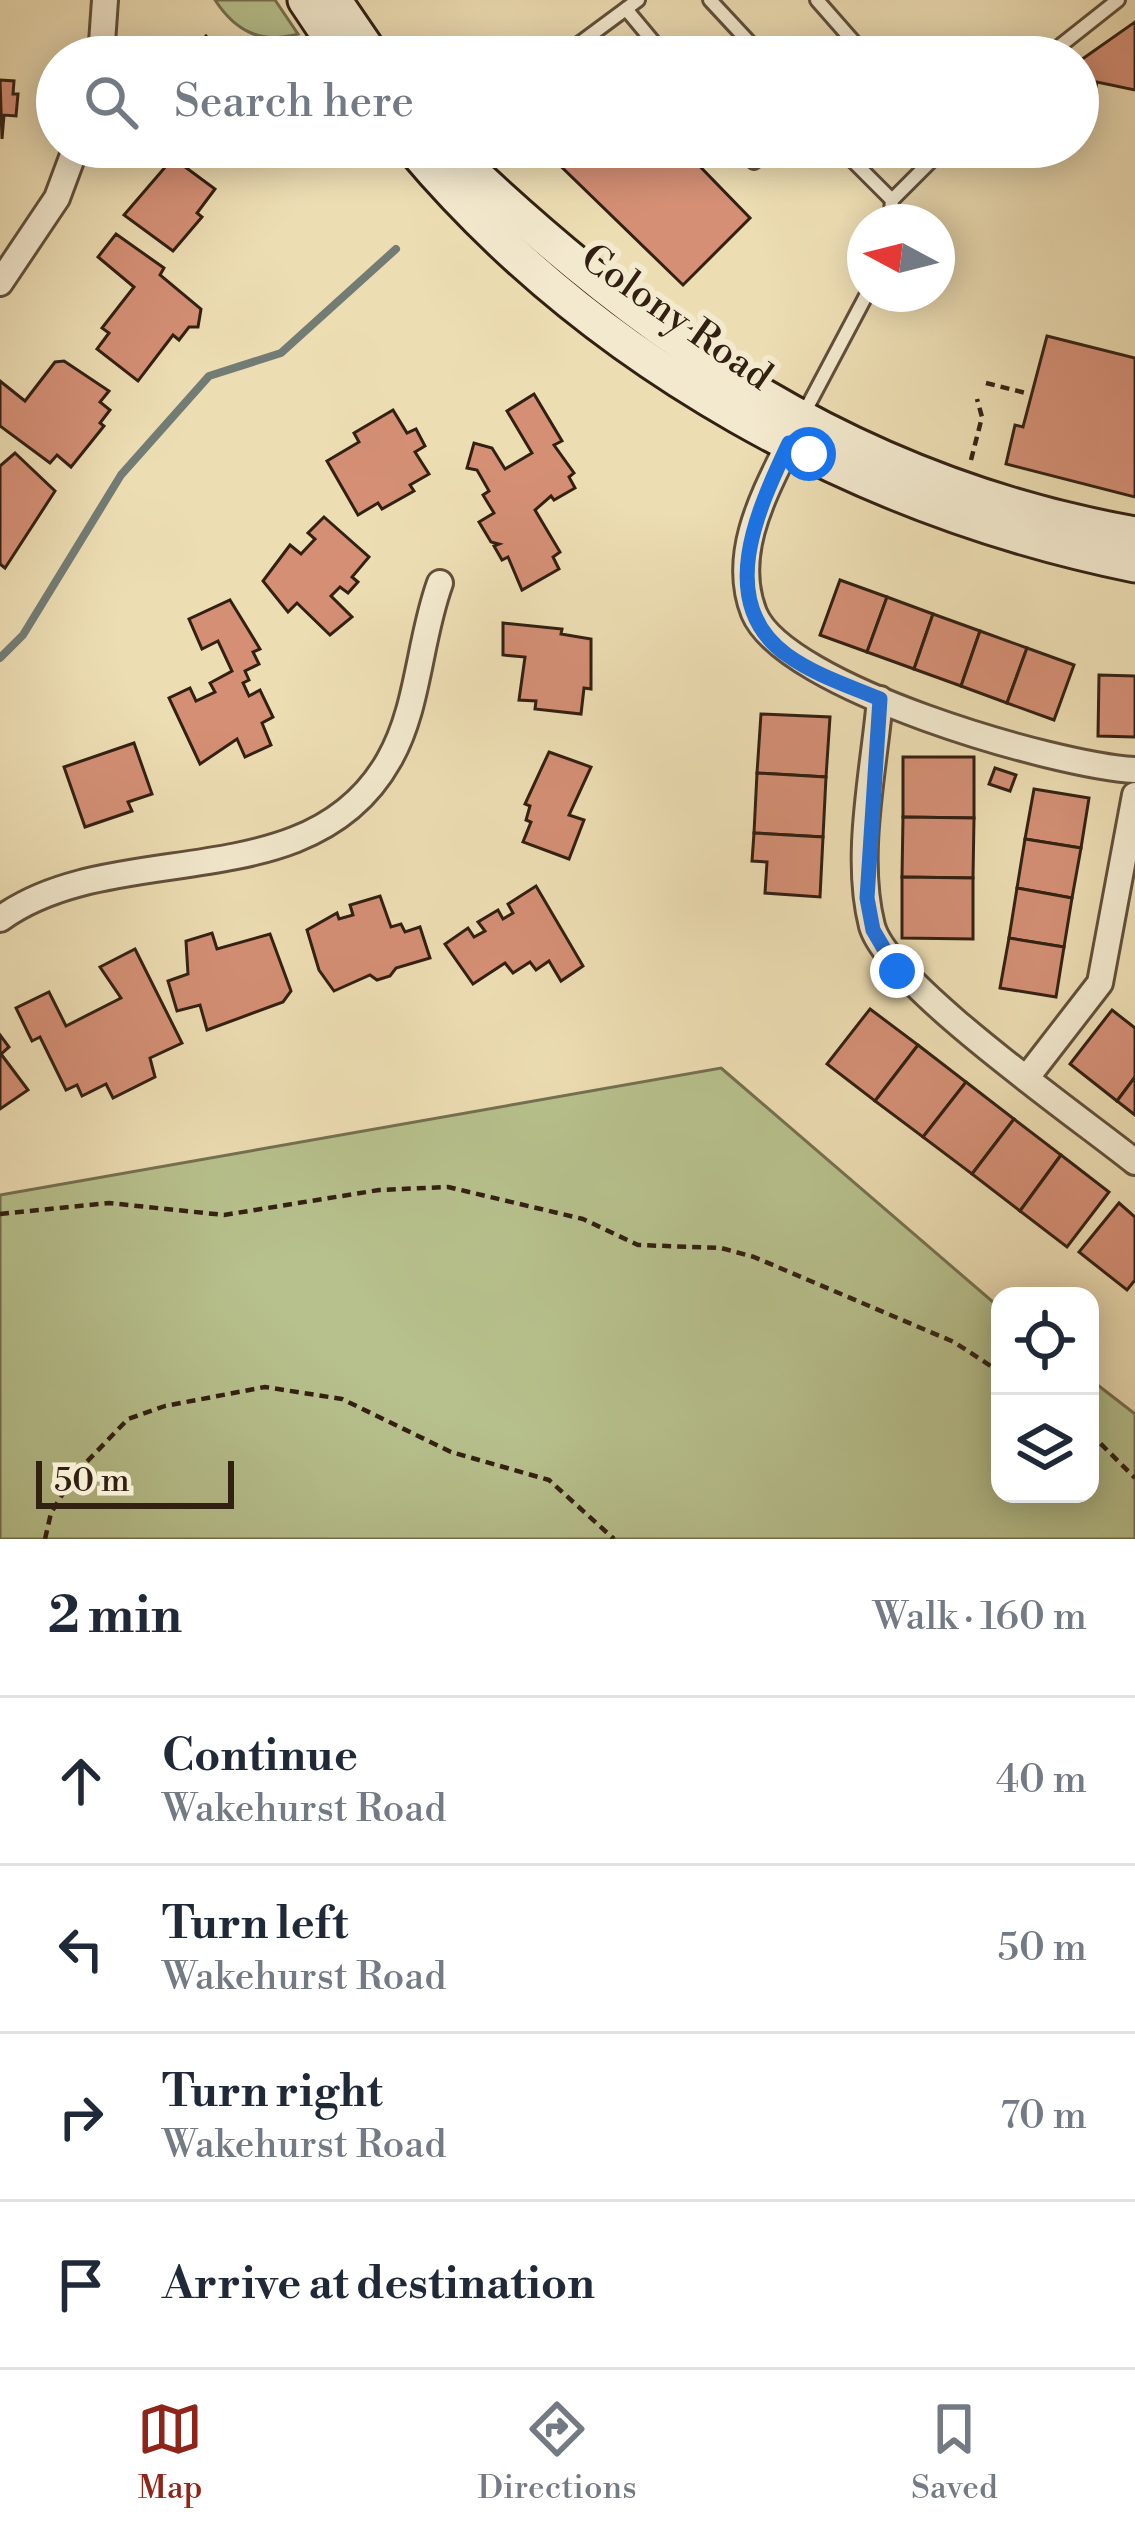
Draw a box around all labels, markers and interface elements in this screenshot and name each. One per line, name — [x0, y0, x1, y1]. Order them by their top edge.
search box — [36, 36, 1099, 168]
icon: search — [78, 69, 144, 135]
text: Search here — [174, 74, 414, 131]
north arrow — [847, 204, 955, 312]
street label: Colony Road — [571, 234, 781, 402]
route start — [782, 427, 836, 481]
route end — [870, 944, 924, 998]
map controls — [991, 1287, 1099, 1503]
button: locate — [991, 1287, 1099, 1395]
button: layers — [991, 1395, 1099, 1503]
scale bar — [36, 1455, 234, 1508]
text: 50 m — [54, 1461, 130, 1502]
text: 2 min — [48, 1585, 182, 1649]
text: Walk · 160 m — [873, 1593, 1087, 1642]
text: Continue — [162, 1728, 358, 1785]
icon: ahead — [48, 1748, 114, 1814]
text: 40 m — [996, 1756, 1087, 1805]
text: Wakehurst Road — [162, 1785, 446, 1834]
text: Turn left — [162, 1896, 348, 1953]
icon: left — [48, 1916, 114, 1982]
text: 50 m — [997, 1924, 1087, 1973]
text: Wakehurst Road — [162, 1953, 446, 2002]
text: Turn right — [162, 2064, 383, 2121]
icon: right — [48, 2084, 114, 2150]
text: 70 m — [1000, 2092, 1087, 2141]
text: Wakehurst Road — [162, 2121, 446, 2170]
icon: arrive — [48, 2252, 114, 2318]
text: Arrive at destination — [162, 2256, 595, 2313]
tab: Map — [137, 2396, 203, 2509]
tab: Directions — [478, 2396, 637, 2509]
tab: Saved — [911, 2396, 998, 2509]

